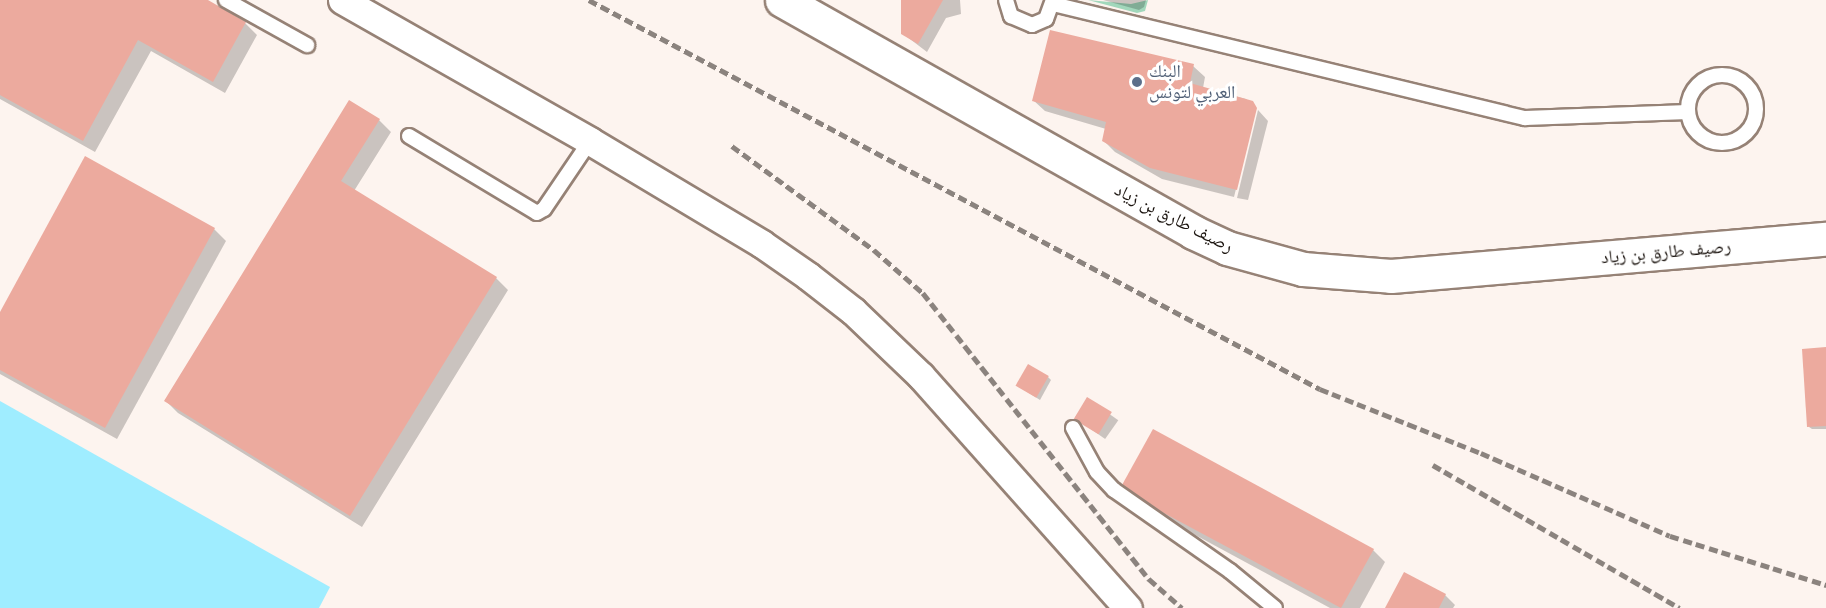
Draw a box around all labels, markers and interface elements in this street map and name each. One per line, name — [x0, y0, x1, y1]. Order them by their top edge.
place label: البنك العربي لتونس — [1149, 61, 1235, 104]
marker: البنك العربي لتونس — [1130, 75, 1144, 89]
street label: رصيف طارق بن زياد — [1111, 179, 1237, 257]
street label: رصيف طارق بن زياد — [1600, 236, 1732, 268]

